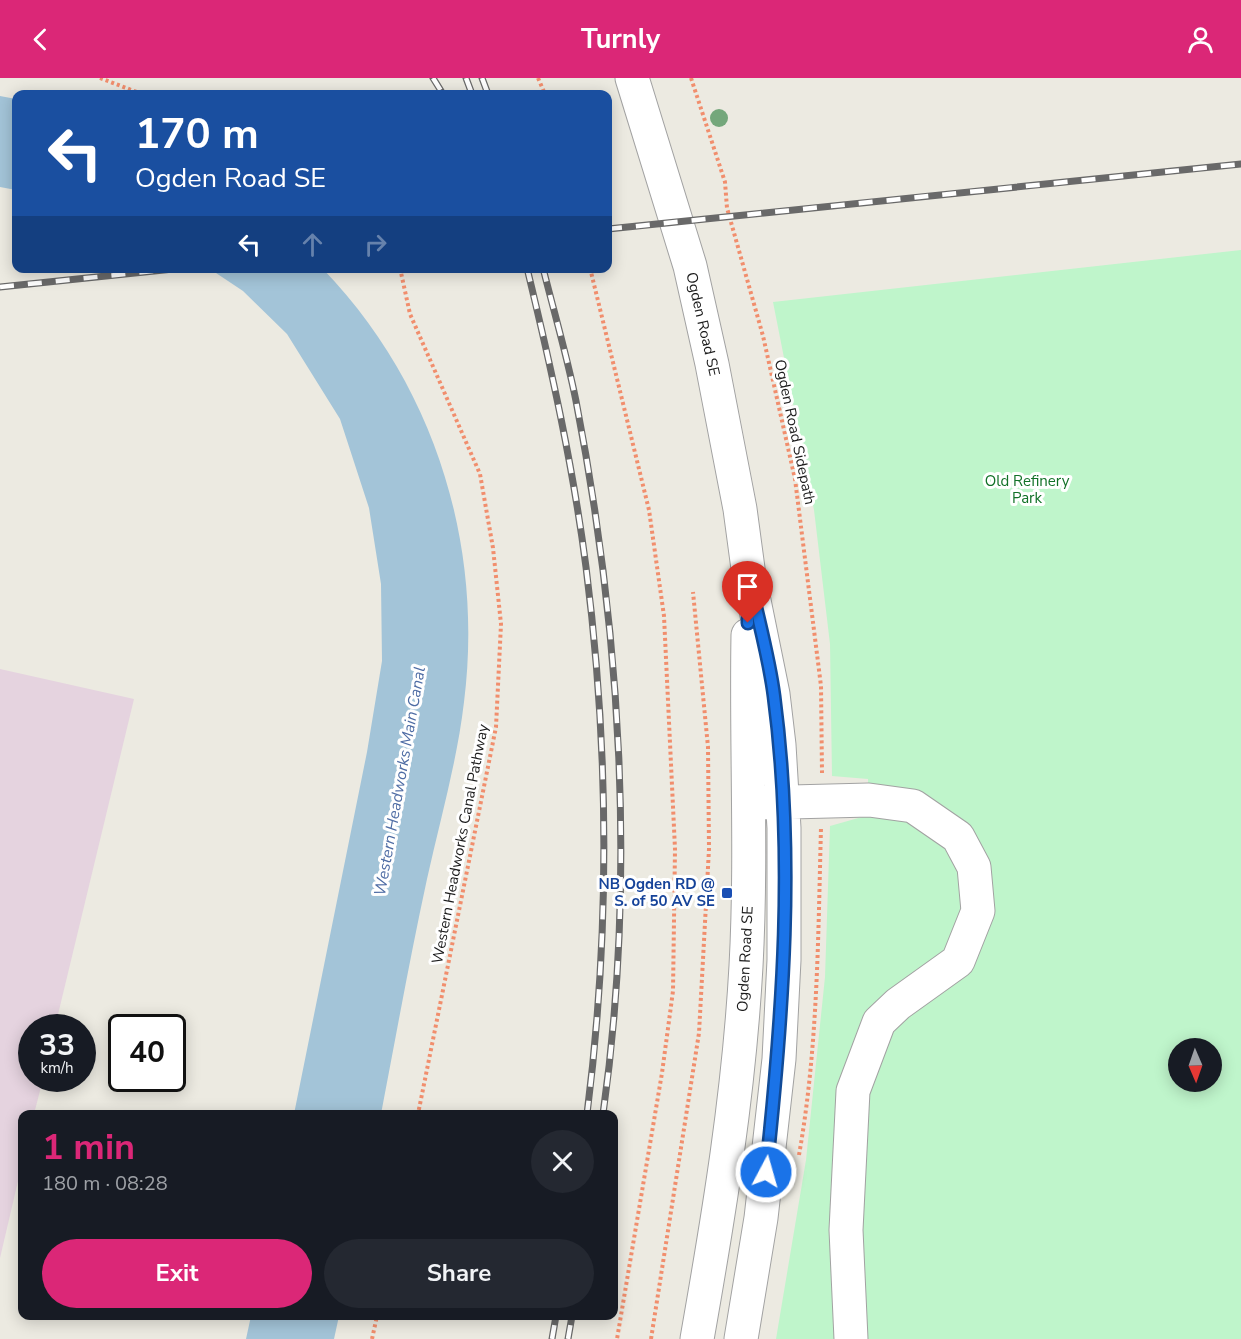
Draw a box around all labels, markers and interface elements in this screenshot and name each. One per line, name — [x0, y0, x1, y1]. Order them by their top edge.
text: Turnly — [581, 21, 660, 58]
icon: back — [24, 23, 57, 56]
icon: person — [1184, 23, 1217, 56]
text: 170 m — [135, 106, 259, 163]
icon: left — [36, 114, 114, 192]
text: Ogden Road SE — [135, 160, 326, 197]
icon: left — [233, 228, 266, 261]
icon: ahead — [296, 228, 329, 261]
icon: right — [359, 228, 392, 261]
street label: Ogden Road SE — [681, 270, 725, 378]
street label: Ogden Road Sidepath — [770, 358, 820, 506]
park label: Old Refinery Park — [985, 471, 1070, 508]
pin — [722, 561, 773, 623]
icon: arrive — [731, 570, 764, 603]
water label: Western Headworks Main Canal — [369, 665, 431, 897]
street label: Western Headworks Canal Pathway — [427, 722, 493, 966]
place label: NB Ogden RD @ S. of 50 AV SE — [599, 874, 715, 911]
marker: NB Ogden RD @ S. of 50 AV SE — [720, 886, 734, 900]
street label: Ogden Road SE — [732, 905, 758, 1013]
speed limit sign: 40 — [108, 1014, 186, 1092]
text: 33 — [39, 1025, 75, 1066]
north arrow — [1168, 1038, 1222, 1092]
map controls — [1168, 1038, 1222, 1092]
text: km/h — [40, 1058, 74, 1078]
text: 1 min — [42, 1123, 135, 1172]
button: close — [531, 1130, 594, 1193]
position arrow — [734, 1140, 798, 1204]
text: 180 m · 08:28 — [42, 1170, 168, 1197]
button: Exit — [42, 1239, 312, 1308]
button: Share — [324, 1239, 594, 1308]

